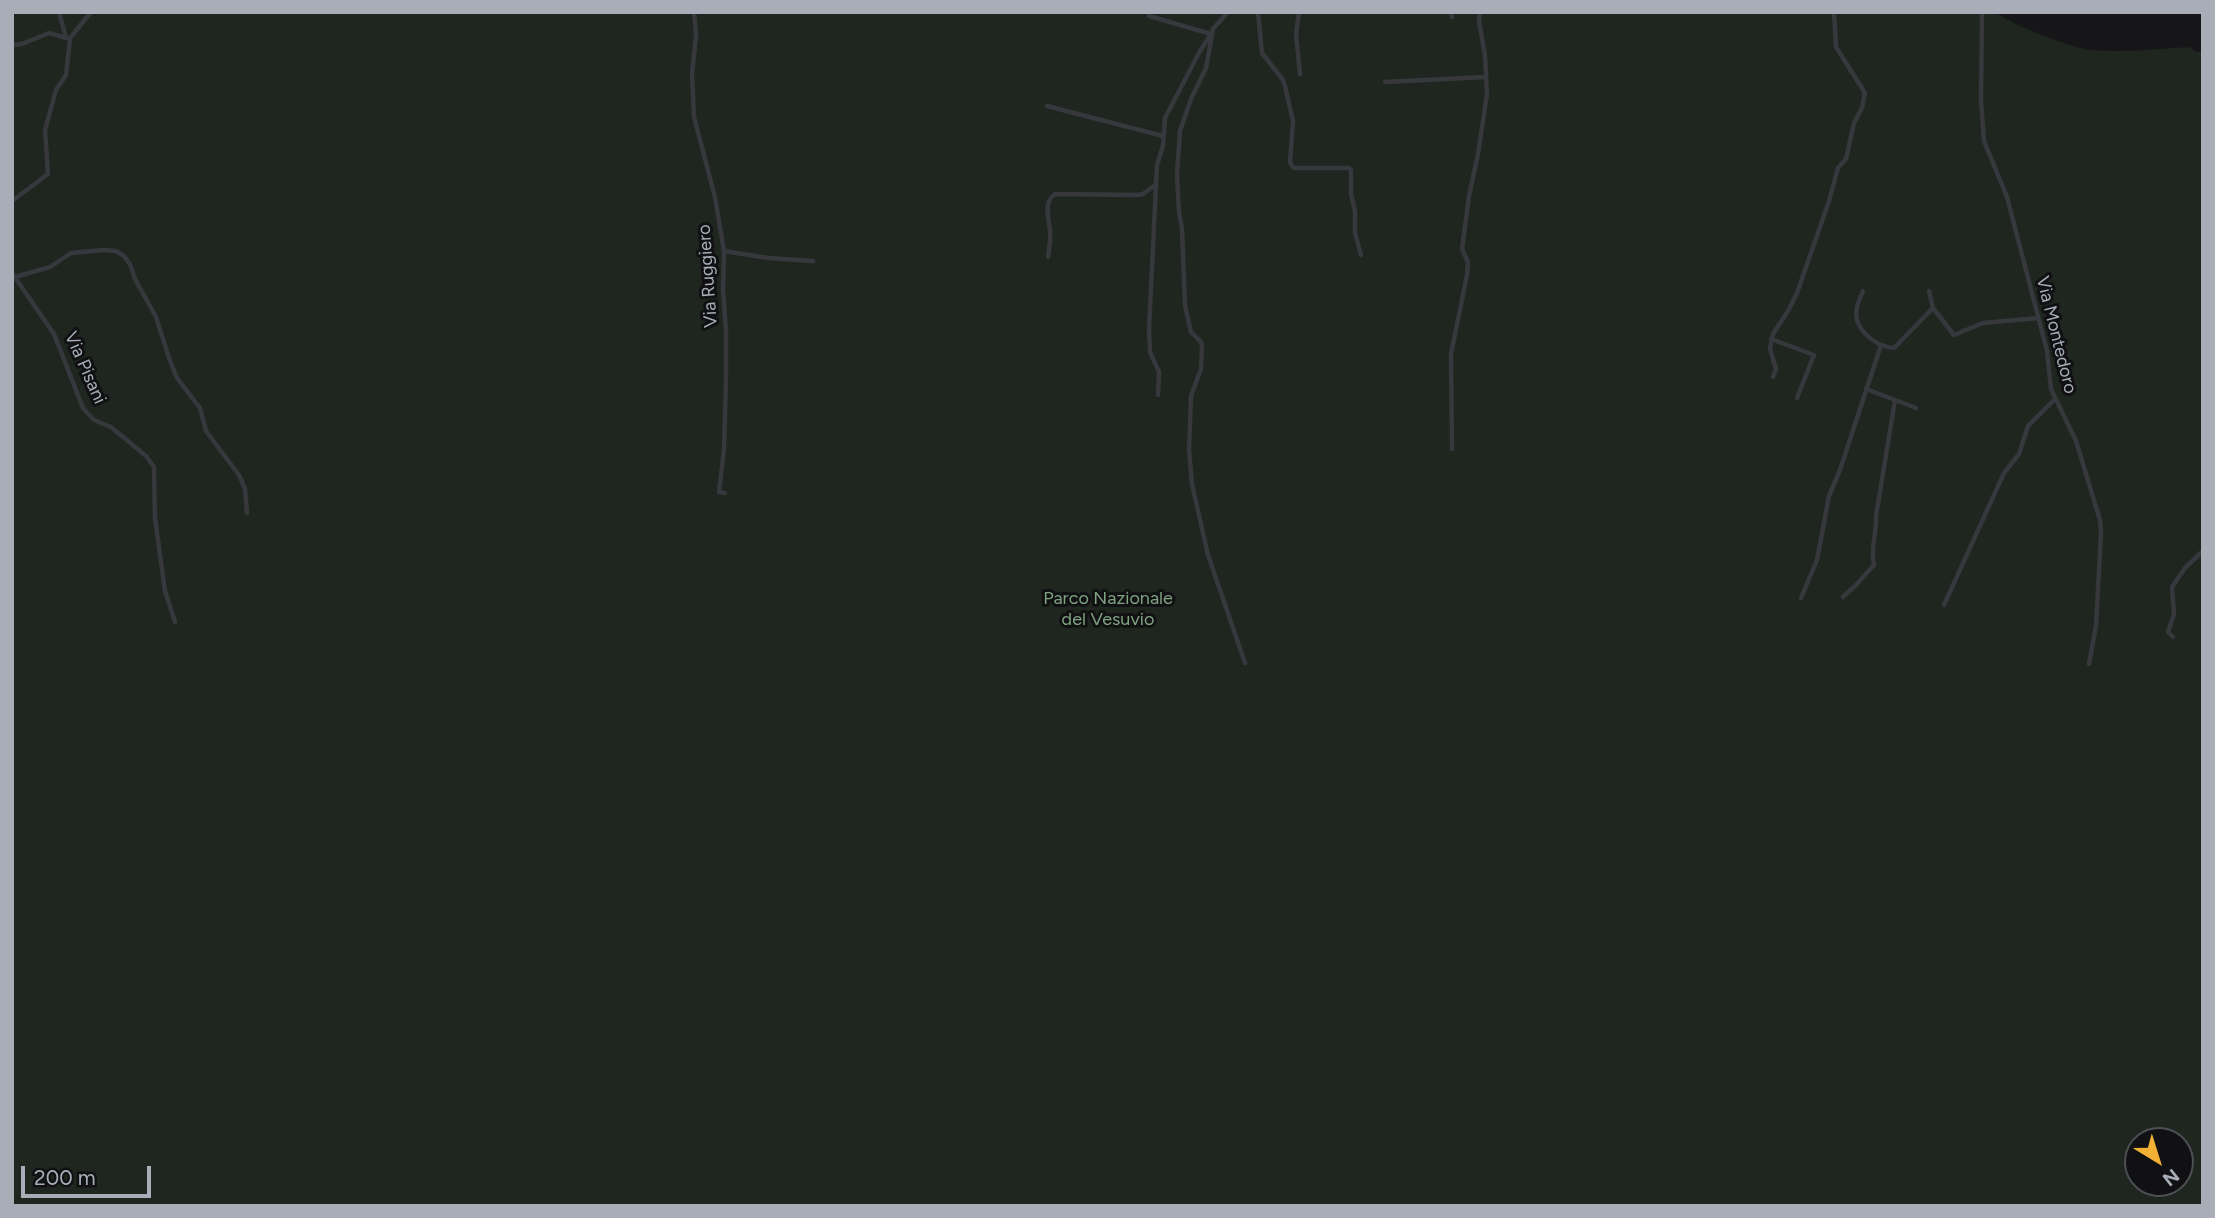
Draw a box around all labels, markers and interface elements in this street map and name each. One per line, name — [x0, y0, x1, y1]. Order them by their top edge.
street label: Via Ruggiero — [694, 224, 722, 328]
street label: Via Montedoro — [2031, 274, 2081, 396]
street label: Via Pisani — [60, 329, 110, 407]
park label: Parco Nazionale del Vesuvio — [1043, 588, 1173, 630]
north arrow — [2124, 1127, 2194, 1197]
scale bar — [24, 1152, 154, 1196]
text: N — [2158, 1164, 2184, 1191]
text: 200 m — [34, 1165, 96, 1190]

